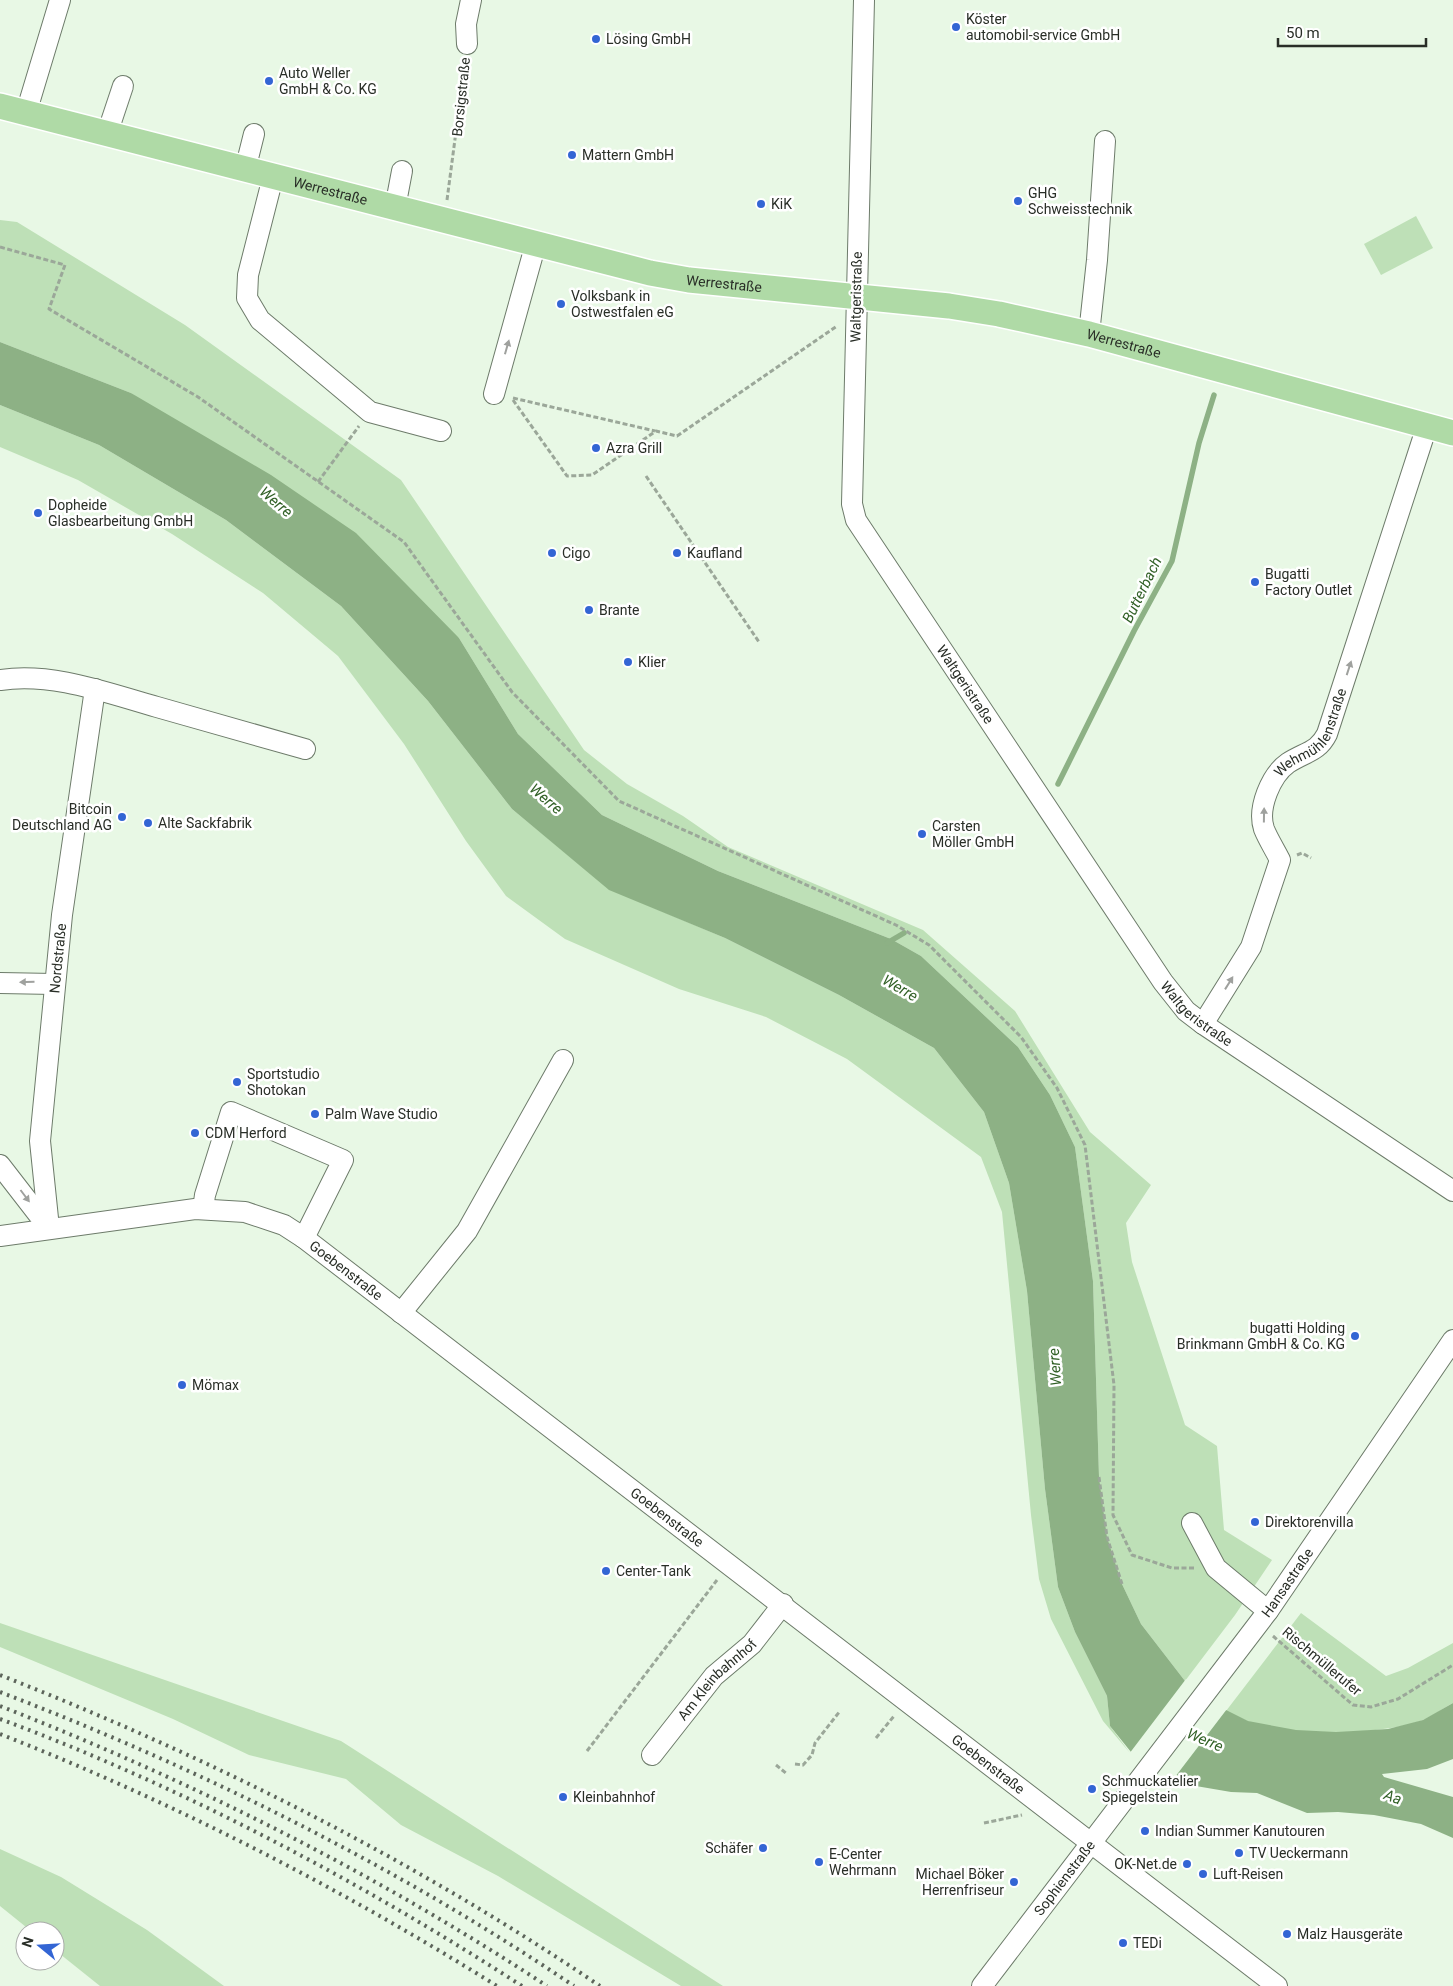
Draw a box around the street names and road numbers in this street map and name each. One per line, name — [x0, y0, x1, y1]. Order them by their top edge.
street label: Borsigstraße — [449, 57, 473, 137]
street label: Werrestraße — [291, 174, 369, 208]
street label: Waltgeristraße — [847, 251, 865, 343]
street label: Werrestraße — [685, 272, 763, 295]
street label: Werrestraße — [1085, 326, 1163, 361]
street label: Waltgeristraße — [933, 642, 997, 727]
street label: Wehmühlenstraße — [1271, 686, 1349, 779]
street label: Nordstraße — [46, 923, 69, 994]
street label: Waltgeristraße — [1157, 978, 1236, 1049]
street label: Goebenstraße — [306, 1237, 386, 1303]
street label: Goebenstraße — [628, 1484, 707, 1550]
street label: Hansastraße — [1258, 1545, 1317, 1620]
street label: Rischmüllerufer — [1279, 1623, 1365, 1699]
street label: Am Kleinbahnhof — [674, 1636, 761, 1723]
street label: Goebenstraße — [949, 1731, 1028, 1797]
street label: Sophienstraße — [1031, 1837, 1098, 1919]

